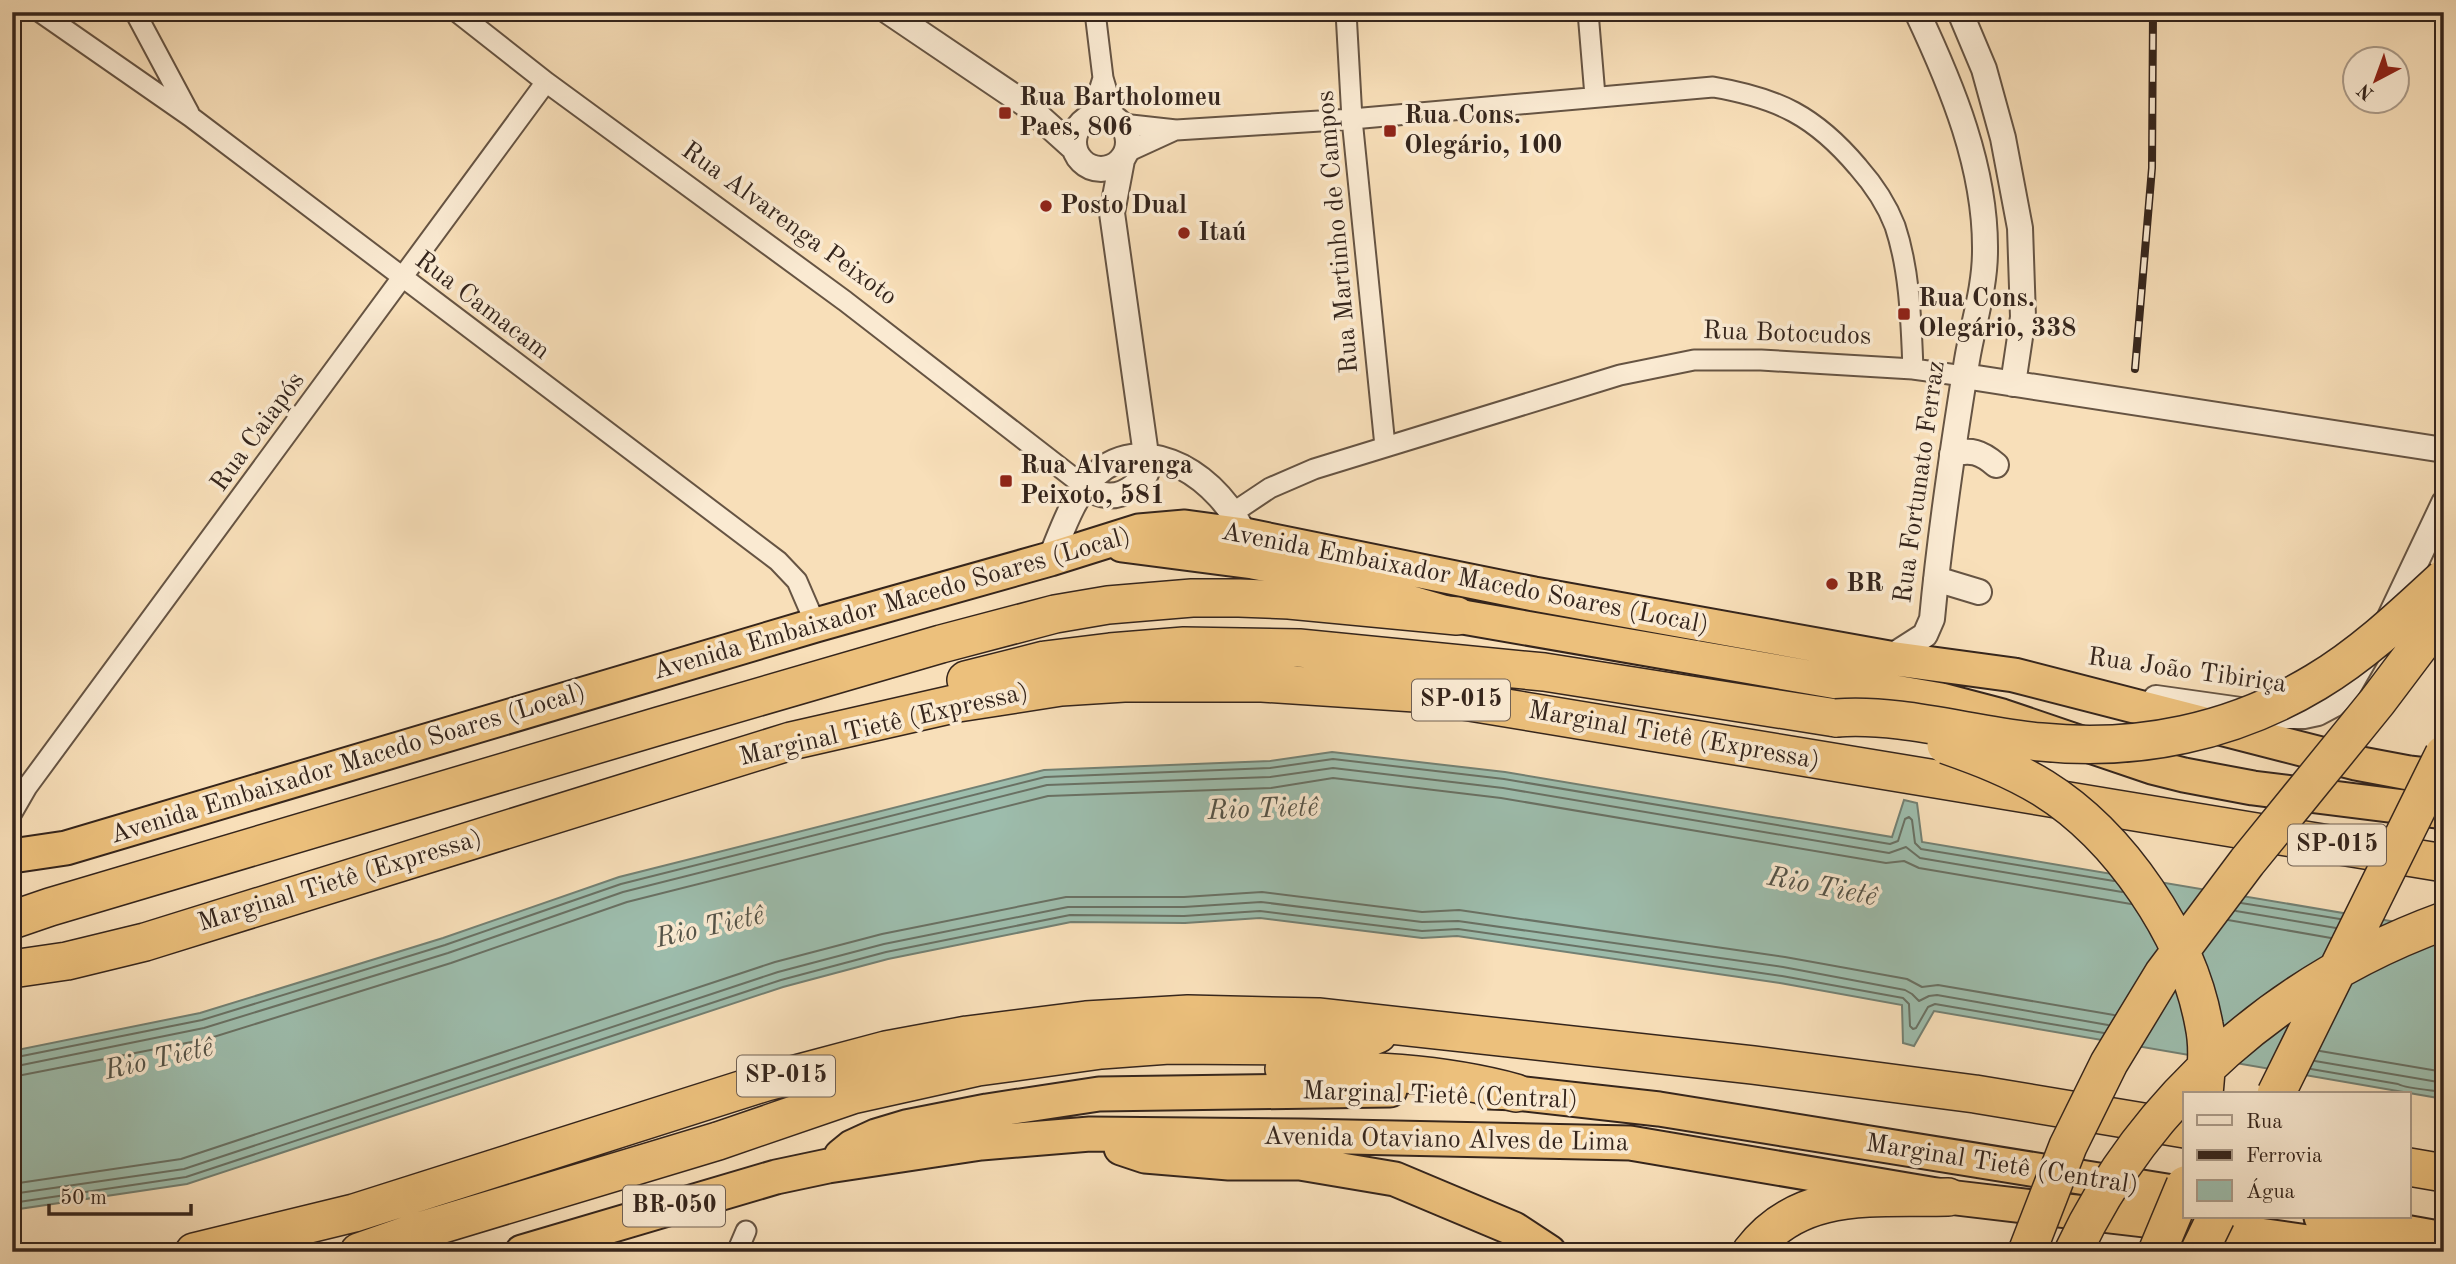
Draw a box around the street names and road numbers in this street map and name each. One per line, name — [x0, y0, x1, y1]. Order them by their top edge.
street label: Rua Martinho de Campos — [1313, 90, 1363, 374]
street label: Rua Alvarenga Peixoto — [676, 137, 902, 311]
street label: Rua Camacam — [410, 247, 554, 365]
street label: Rua Botocudos — [1702, 318, 1872, 350]
street label: Rua Fortunato Ferraz — [1890, 359, 1950, 605]
street label: Rua Caiapós — [206, 368, 310, 496]
street label: Avenida Embaixador Macedo Soares (Local) — [1219, 519, 1711, 639]
street label: Avenida Embaixador Macedo Soares (Local) — [650, 523, 1134, 685]
street label: Rua João Tibiriça — [2086, 644, 2288, 698]
street label: Avenida Embaixador Macedo Soares (Local) — [107, 679, 589, 849]
street label: Marginal Tietê (Expressa) — [737, 679, 1031, 771]
road number: SP-015 — [1412, 680, 1510, 720]
street label: Marginal Tietê (Expressa) — [1526, 698, 1822, 774]
road number: SP-015 — [2288, 824, 2386, 866]
street label: Marginal Tietê (Expressa) — [195, 825, 485, 937]
road number: SP-015 — [737, 1056, 835, 1096]
street label: Marginal Tietê (Central) — [1302, 1078, 1578, 1114]
street label: Avenida Otaviano Alves de Lima — [1263, 1124, 1629, 1156]
street label: Marginal Tietê (Central) — [1864, 1131, 2140, 1199]
road number: BR-050 — [623, 1186, 725, 1226]

